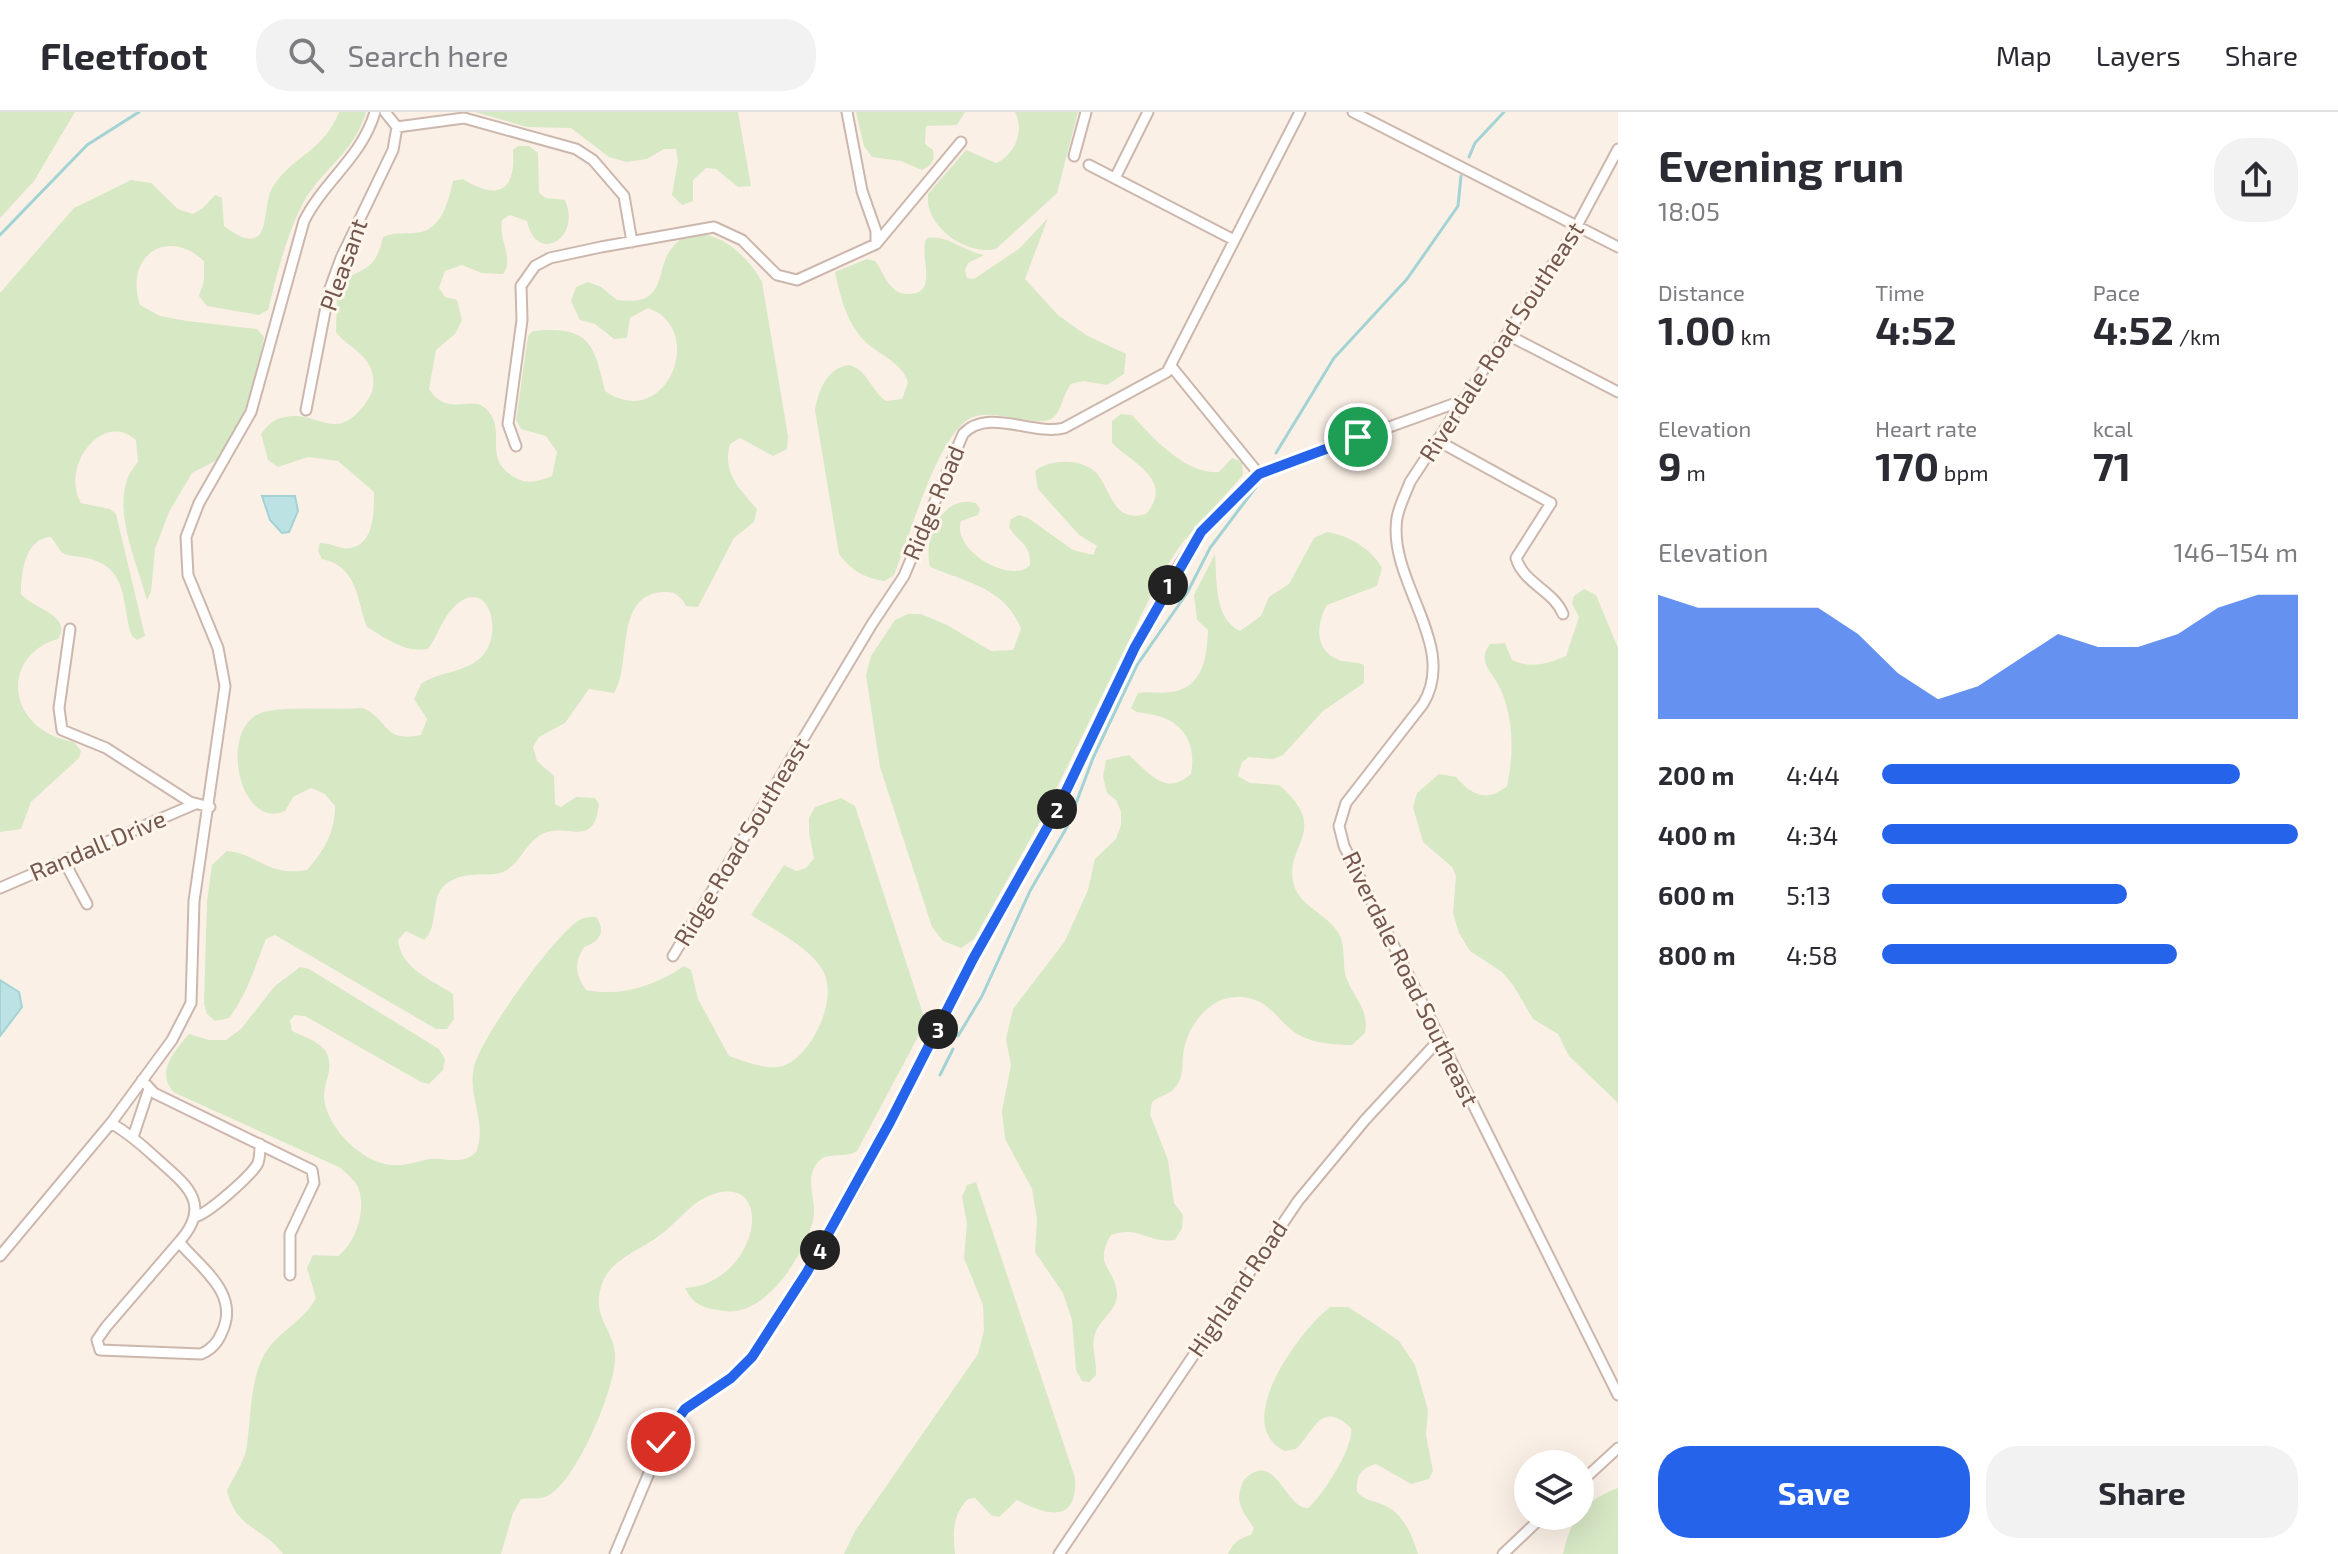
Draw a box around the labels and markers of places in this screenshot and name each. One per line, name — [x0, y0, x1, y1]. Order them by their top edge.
pin — [1324, 403, 1392, 471]
pin: 1 — [1148, 565, 1188, 605]
pin: 2 — [1037, 789, 1077, 829]
pin: 3 — [918, 1009, 958, 1049]
pin: 4 — [800, 1230, 840, 1270]
pin — [627, 1408, 695, 1476]

